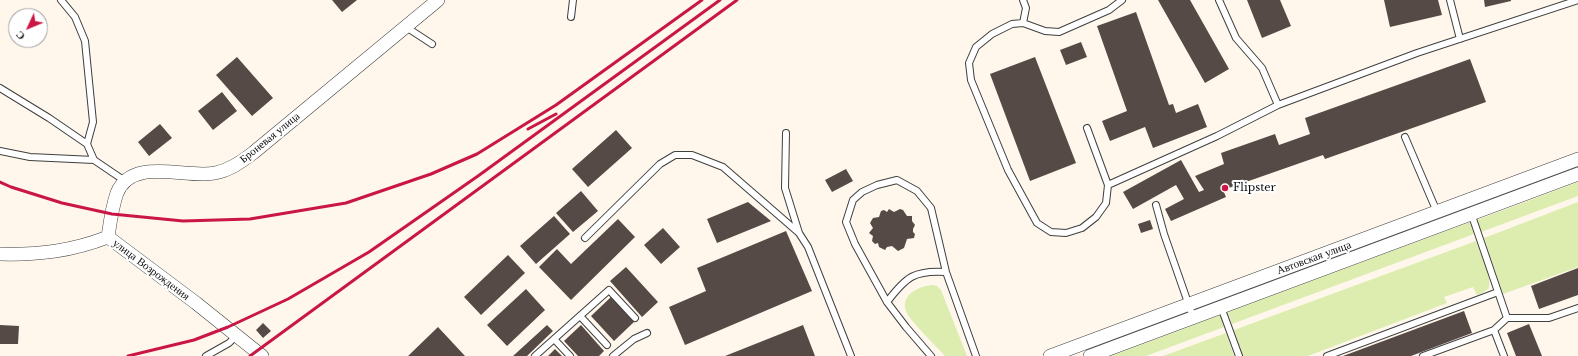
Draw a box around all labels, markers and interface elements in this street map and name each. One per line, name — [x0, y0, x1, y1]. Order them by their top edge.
north arrow — [8, 8, 48, 48]
text: С — [12, 28, 28, 43]
street label: Броневая улица — [237, 110, 303, 166]
place label: Flipster — [1233, 181, 1276, 195]
marker: Flipster — [1220, 183, 1230, 193]
street label: улица Возрождения — [110, 237, 192, 303]
street label: Автовская улица — [1275, 238, 1353, 278]

